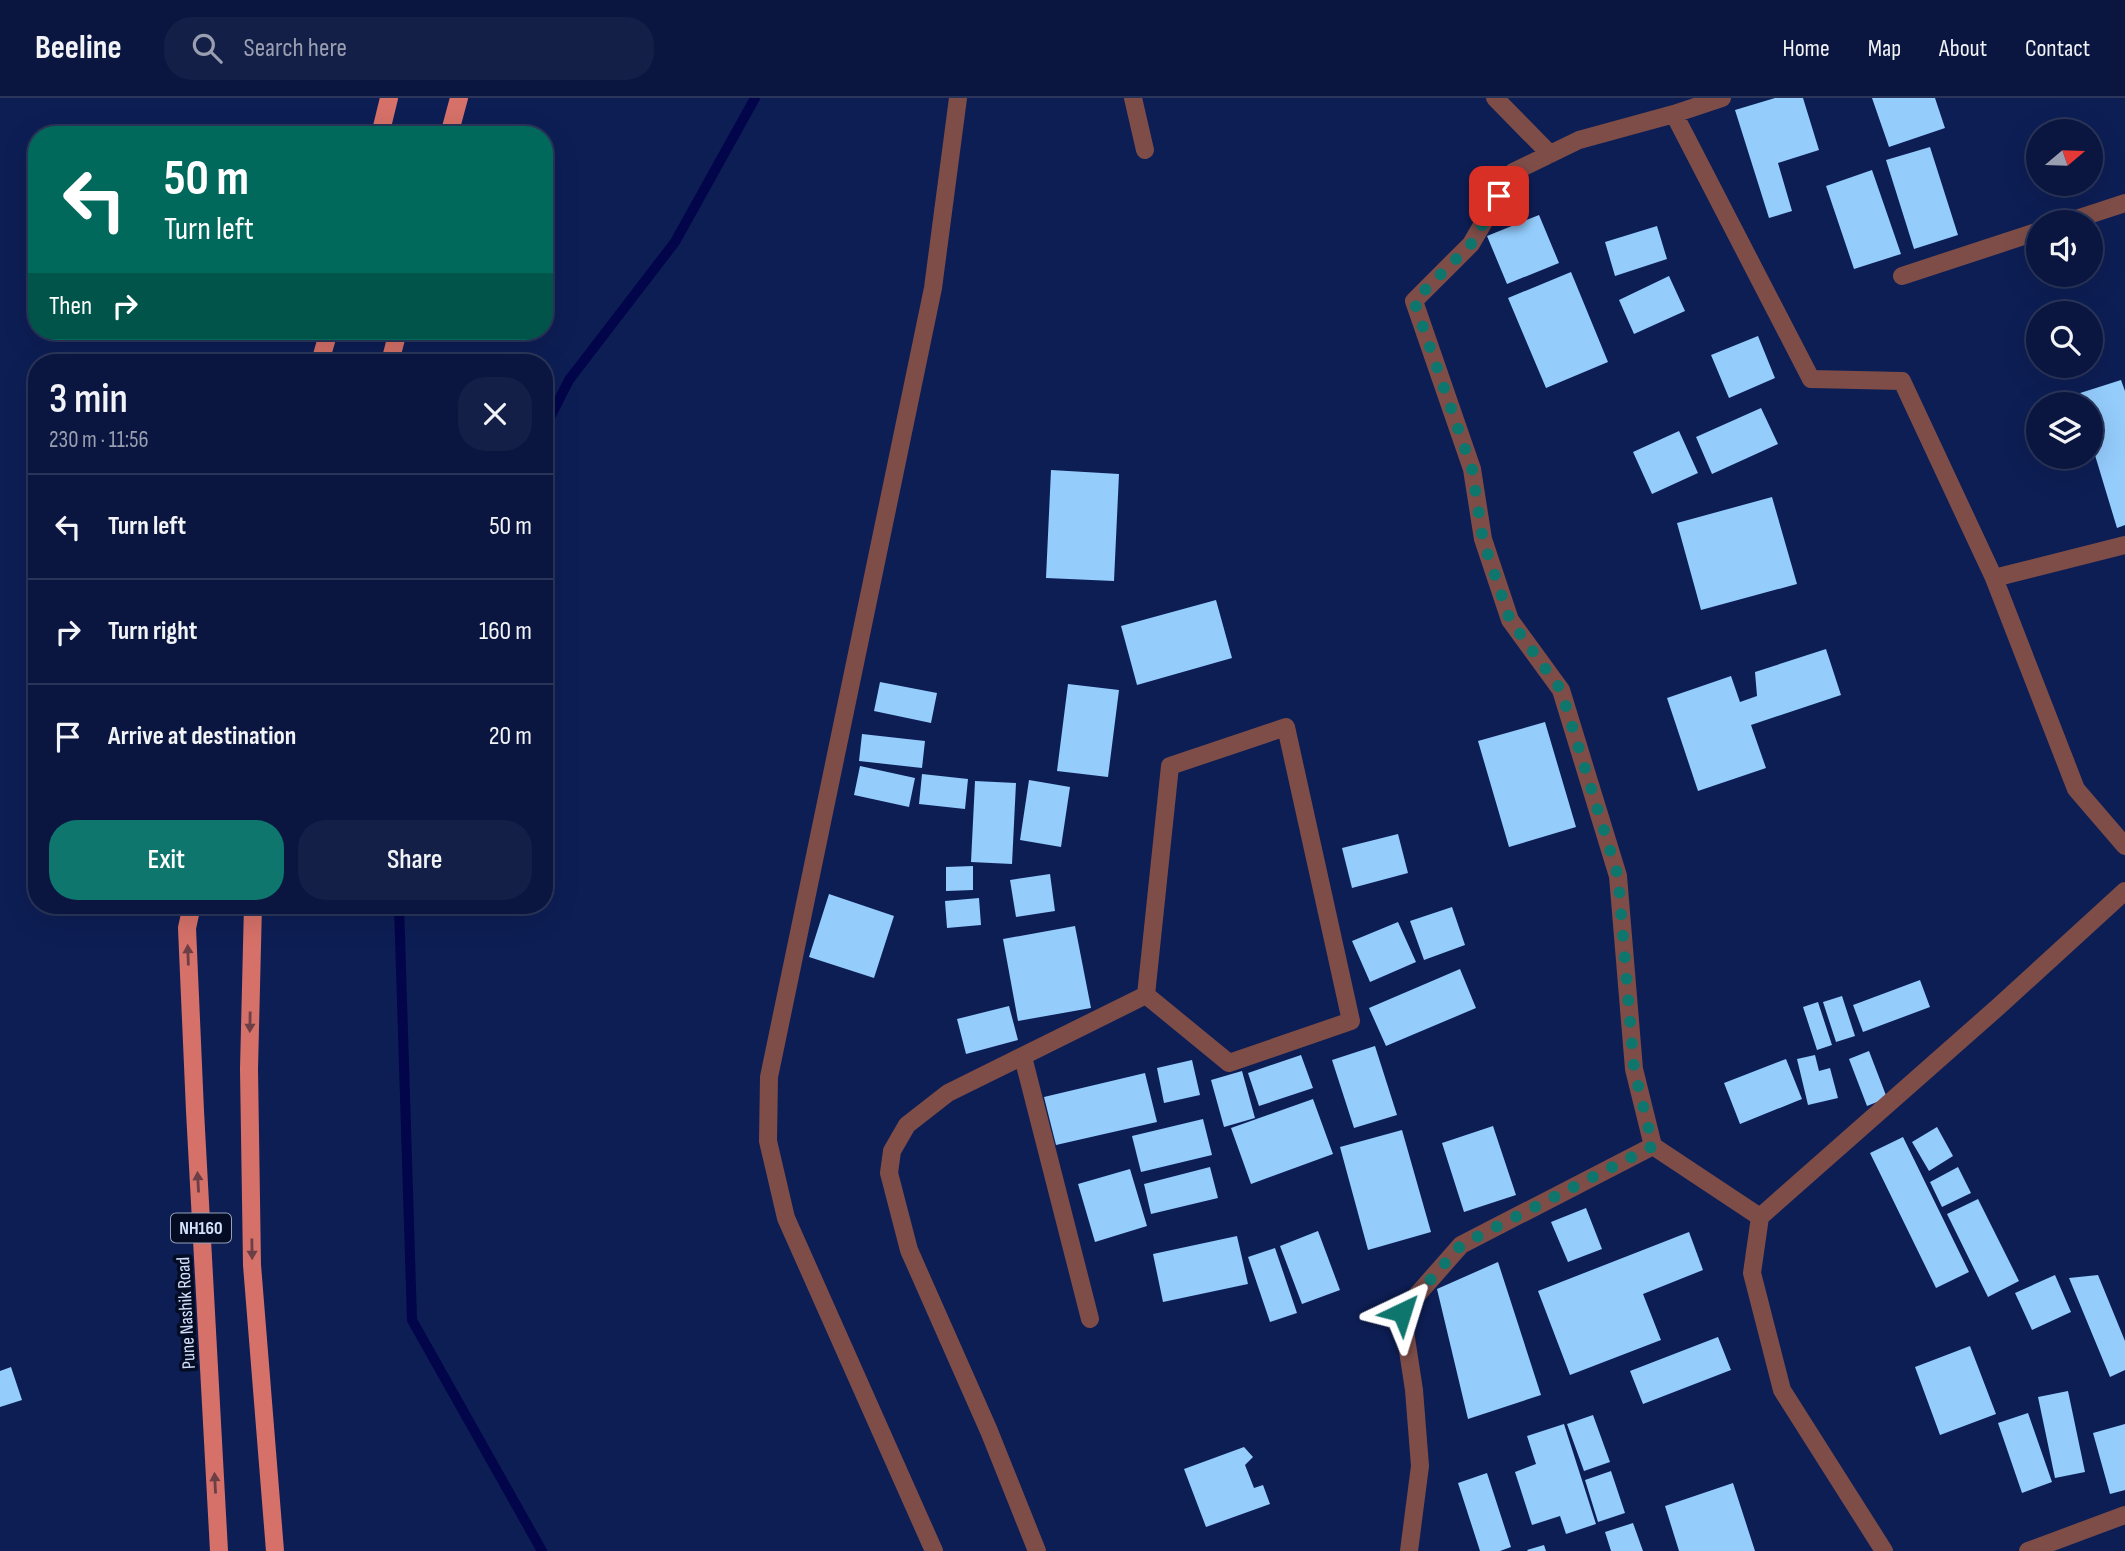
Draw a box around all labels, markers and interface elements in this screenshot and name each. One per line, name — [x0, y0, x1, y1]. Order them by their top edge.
search box — [164, 17, 654, 80]
text: Beeline — [35, 28, 122, 68]
icon: search — [188, 29, 226, 67]
text: Search here — [244, 33, 347, 64]
text: Home — [1782, 34, 1830, 63]
text: Map — [1868, 34, 1901, 63]
text: About — [1939, 34, 1987, 63]
text: Contact — [2025, 34, 2090, 63]
north arrow — [2026, 119, 2104, 196]
map controls — [2026, 119, 2103, 469]
text: 50 m — [164, 150, 249, 209]
icon: left — [49, 154, 140, 245]
pin — [1469, 166, 1529, 226]
icon: arrive — [1480, 177, 1518, 215]
text: Turn left — [164, 210, 254, 249]
button: sound — [2026, 210, 2103, 287]
icon: right — [106, 287, 144, 325]
text: Then — [49, 291, 92, 322]
button: search — [2026, 301, 2103, 378]
text: 3 min — [49, 374, 128, 425]
button: close — [458, 377, 532, 451]
button: layers — [2026, 392, 2103, 469]
text: 230 m · 11:56 — [49, 426, 148, 454]
icon: left — [49, 508, 87, 546]
text: Turn left — [108, 511, 186, 542]
text: 50 m — [489, 511, 532, 542]
icon: right — [49, 613, 87, 651]
text: Turn right — [108, 616, 197, 647]
text: 160 m — [479, 616, 532, 647]
icon: arrive — [49, 718, 87, 756]
text: Arrive at destination — [108, 721, 296, 752]
text: 20 m — [489, 721, 532, 752]
button: Exit — [49, 820, 284, 900]
button: Share — [298, 820, 532, 900]
one-way arrow — [183, 944, 194, 966]
one-way arrow — [244, 1011, 256, 1033]
one-way arrow — [193, 1171, 204, 1193]
road number: NH160 — [171, 1213, 231, 1242]
one-way arrow — [246, 1239, 258, 1261]
street label: Pune Nashik Road — [172, 1256, 201, 1370]
position arrow — [1365, 1275, 1439, 1349]
one-way arrow — [209, 1472, 220, 1494]

